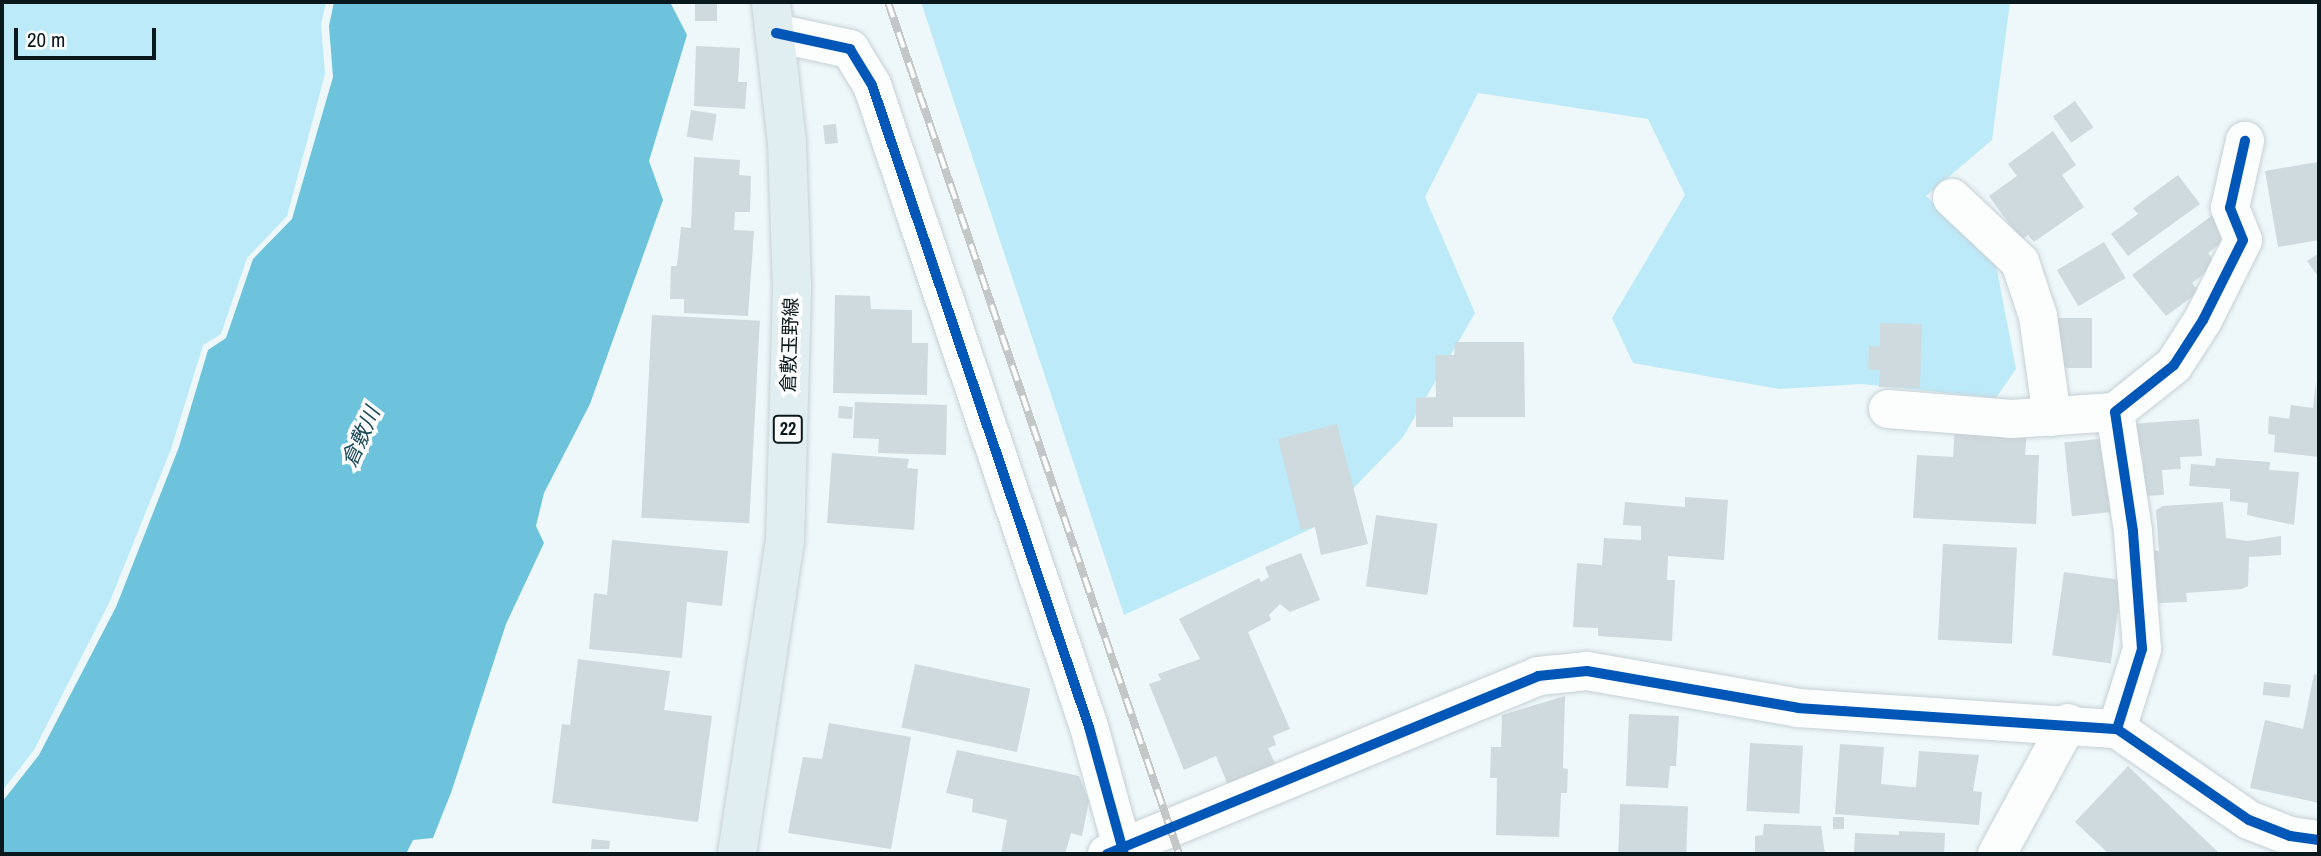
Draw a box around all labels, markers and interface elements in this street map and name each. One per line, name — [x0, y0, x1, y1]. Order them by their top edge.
scale bar — [18, 14, 159, 58]
text: 20 m — [27, 25, 65, 54]
street label: 倉敷玉野線 — [777, 297, 803, 393]
water label: 倉敷川 — [337, 403, 385, 471]
road number: 22 — [772, 414, 804, 444]

